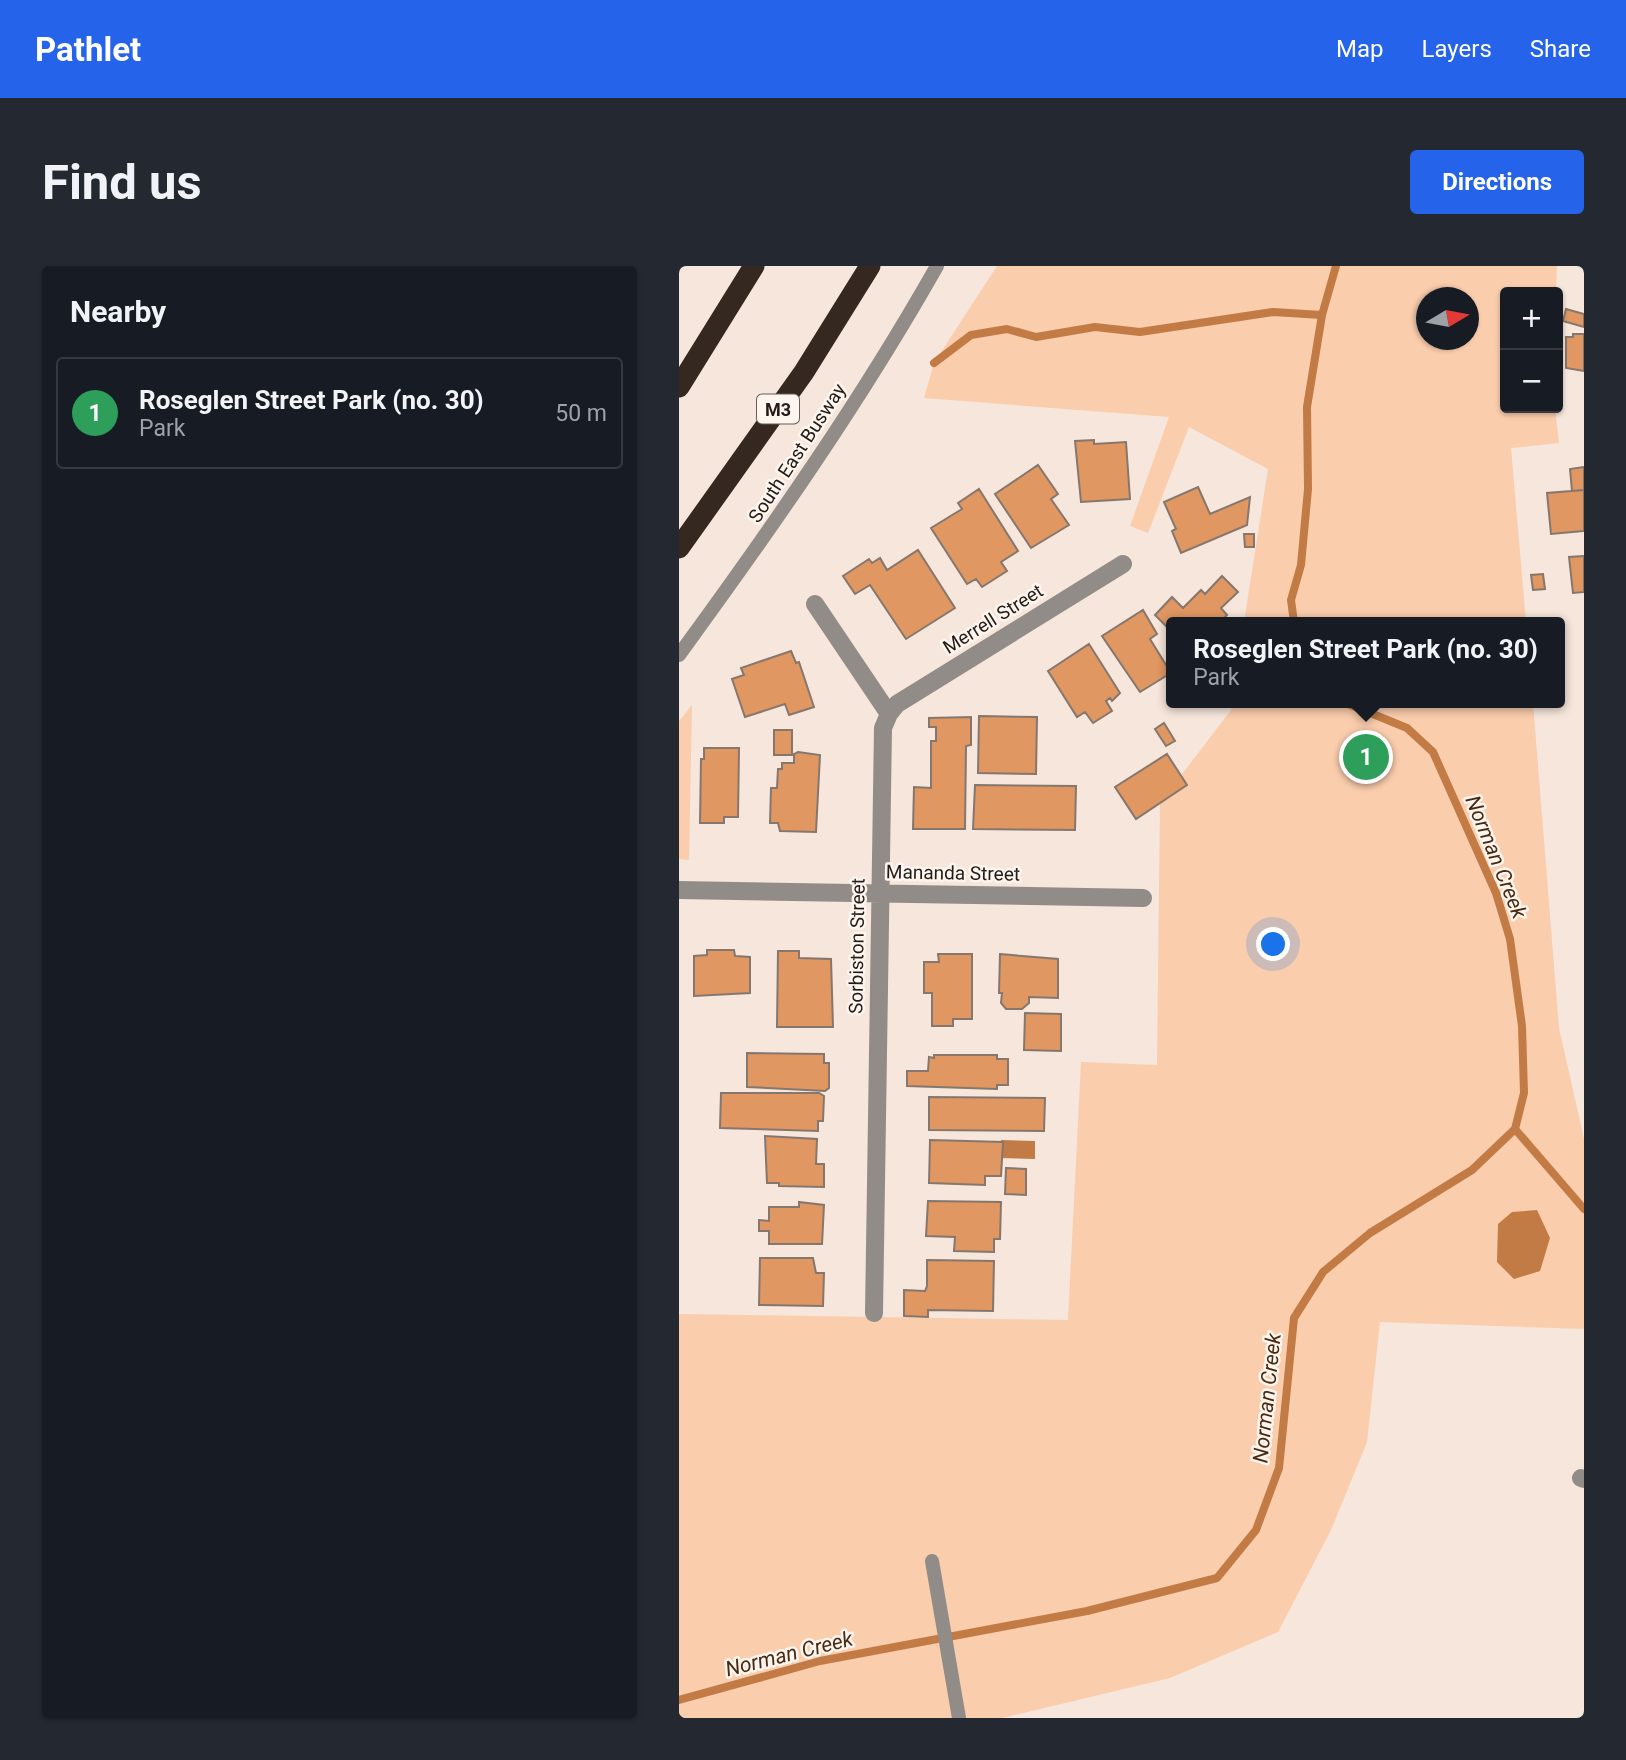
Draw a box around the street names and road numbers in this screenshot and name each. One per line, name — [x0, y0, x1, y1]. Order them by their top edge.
street label: South East Busway — [743, 379, 851, 527]
road number: M3 — [757, 394, 799, 424]
street label: Merrell Street — [939, 579, 1047, 659]
street label: Mananda Street — [886, 860, 1020, 886]
street label: Sorbiston Street — [844, 878, 870, 1014]

